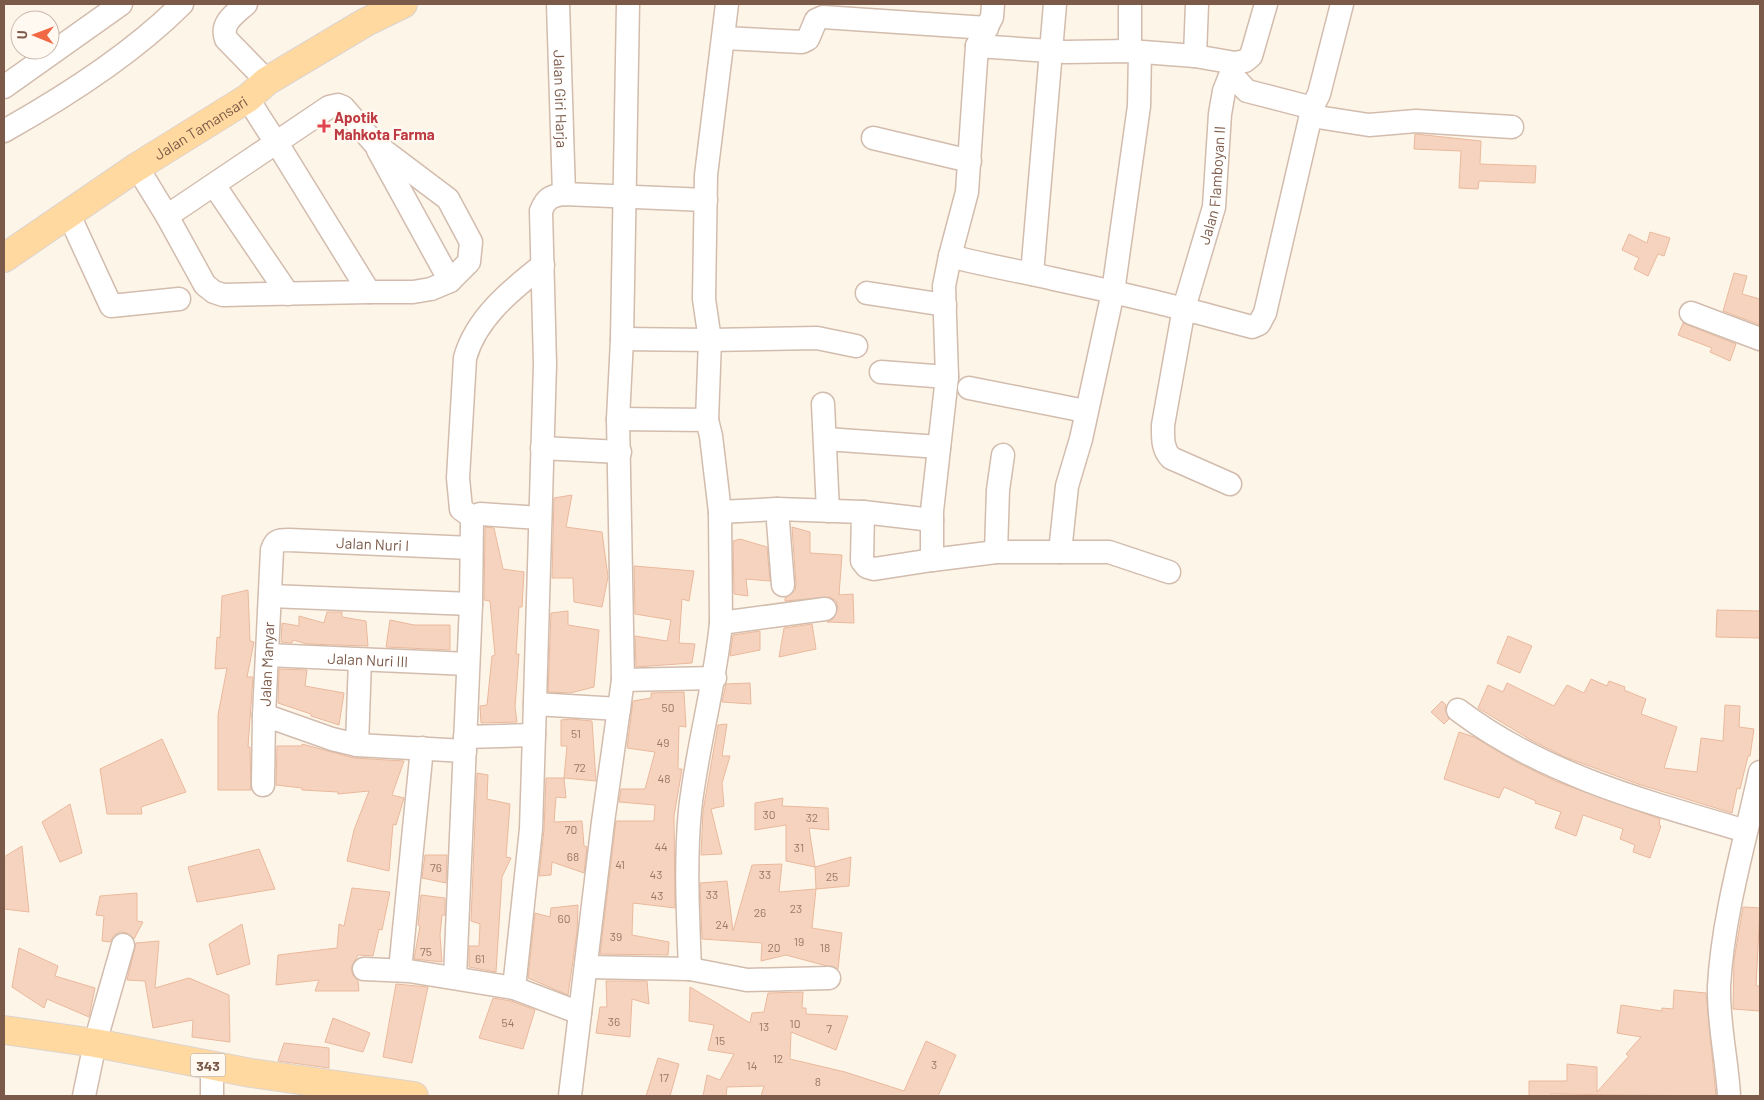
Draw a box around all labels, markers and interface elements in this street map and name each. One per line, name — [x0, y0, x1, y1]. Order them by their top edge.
north arrow — [10, 10, 60, 60]
text: U — [13, 30, 30, 39]
street label: Jalan Giri Harja — [550, 50, 572, 148]
street label: Jalan Tamansari — [150, 92, 251, 163]
place label: Apotik Mahkota Farma — [334, 108, 435, 143]
marker: Apotik Mahkota Farma — [318, 120, 330, 132]
street label: Jalan Flamboyan II — [1194, 125, 1228, 247]
street label: Jalan Nuri I — [336, 533, 409, 554]
street label: Jalan Manyar — [255, 621, 278, 707]
street label: Jalan Nuri III — [327, 649, 409, 670]
house number: 50 — [662, 700, 674, 714]
house number: 51 — [571, 726, 581, 740]
house number: 49 — [657, 735, 669, 749]
house number: 72 — [574, 760, 586, 774]
house number: 48 — [658, 771, 670, 785]
house number: 30 — [763, 807, 775, 821]
house number: 32 — [806, 810, 818, 824]
house number: 70 — [565, 822, 577, 836]
house number: 44 — [654, 839, 668, 853]
house number: 31 — [794, 840, 804, 854]
house number: 68 — [567, 849, 579, 863]
house number: 41 — [615, 857, 625, 871]
house number: 76 — [430, 860, 442, 874]
house number: 43 — [650, 867, 662, 881]
house number: 33 — [759, 867, 771, 881]
house number: 25 — [826, 869, 838, 883]
house number: 33 — [706, 887, 718, 901]
house number: 43 — [651, 888, 663, 902]
house number: 23 — [790, 901, 802, 915]
house number: 26 — [754, 905, 766, 919]
house number: 60 — [558, 911, 570, 925]
house number: 24 — [715, 917, 729, 931]
house number: 39 — [610, 929, 622, 943]
house number: 19 — [794, 934, 804, 948]
house number: 20 — [767, 940, 781, 954]
house number: 18 — [820, 940, 830, 954]
house number: 75 — [420, 944, 432, 958]
house number: 61 — [475, 951, 485, 965]
house number: 36 — [608, 1014, 620, 1028]
house number: 54 — [502, 1015, 514, 1029]
house number: 10 — [790, 1016, 800, 1030]
house number: 13 — [759, 1019, 769, 1033]
house number: 7 — [826, 1021, 832, 1035]
house number: 15 — [715, 1033, 725, 1047]
house number: 12 — [773, 1051, 783, 1065]
road number: 343 — [190, 1054, 226, 1076]
house number: 3 — [931, 1057, 937, 1071]
house number: 14 — [747, 1058, 757, 1072]
house number: 17 — [659, 1070, 669, 1084]
house number: 8 — [815, 1074, 821, 1088]

